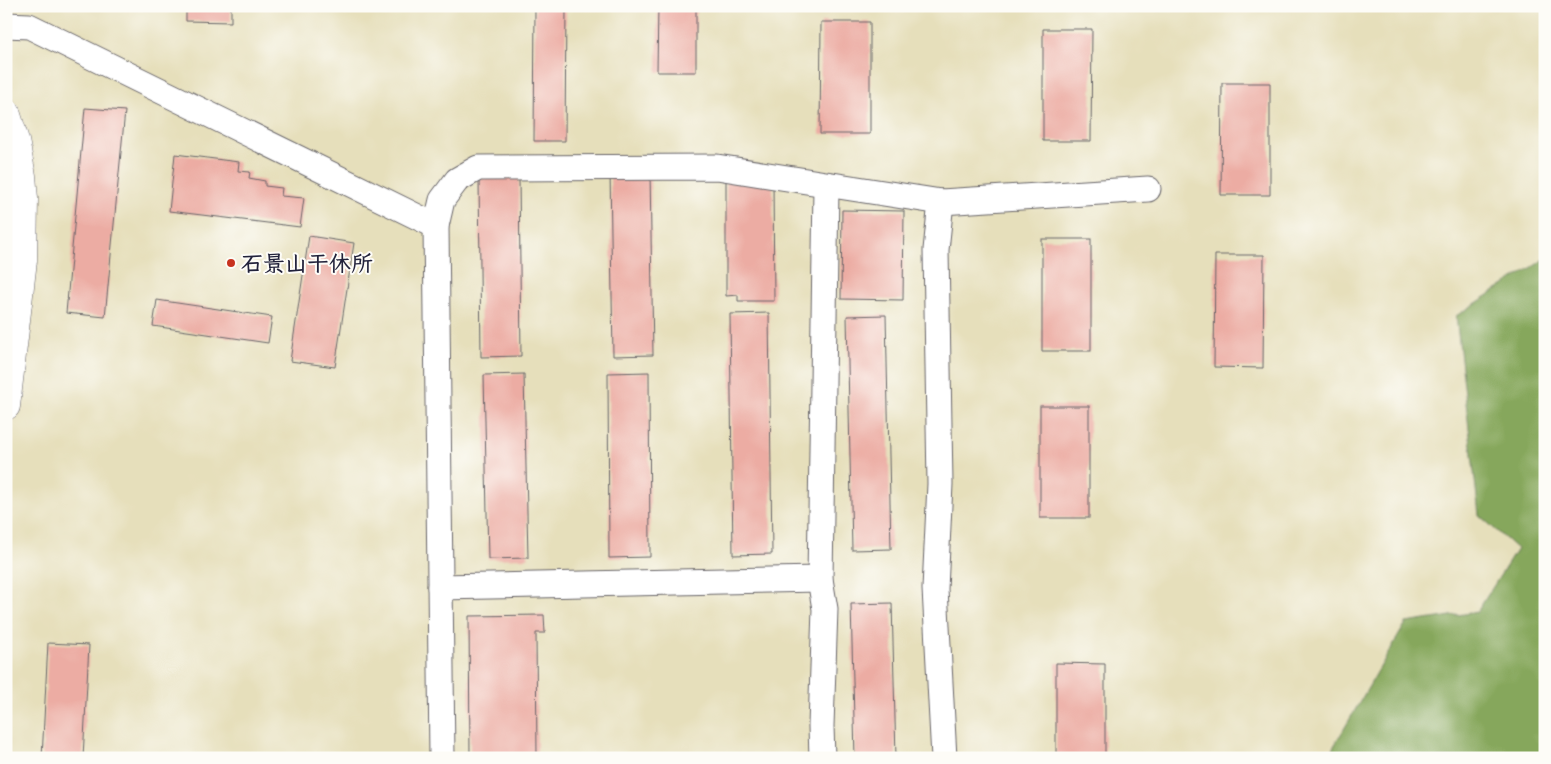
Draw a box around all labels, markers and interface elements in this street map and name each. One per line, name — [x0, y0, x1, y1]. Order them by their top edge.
place label: 石景山干休所 — [241, 250, 373, 282]
marker: 石景山干休所 — [225, 257, 237, 269]

